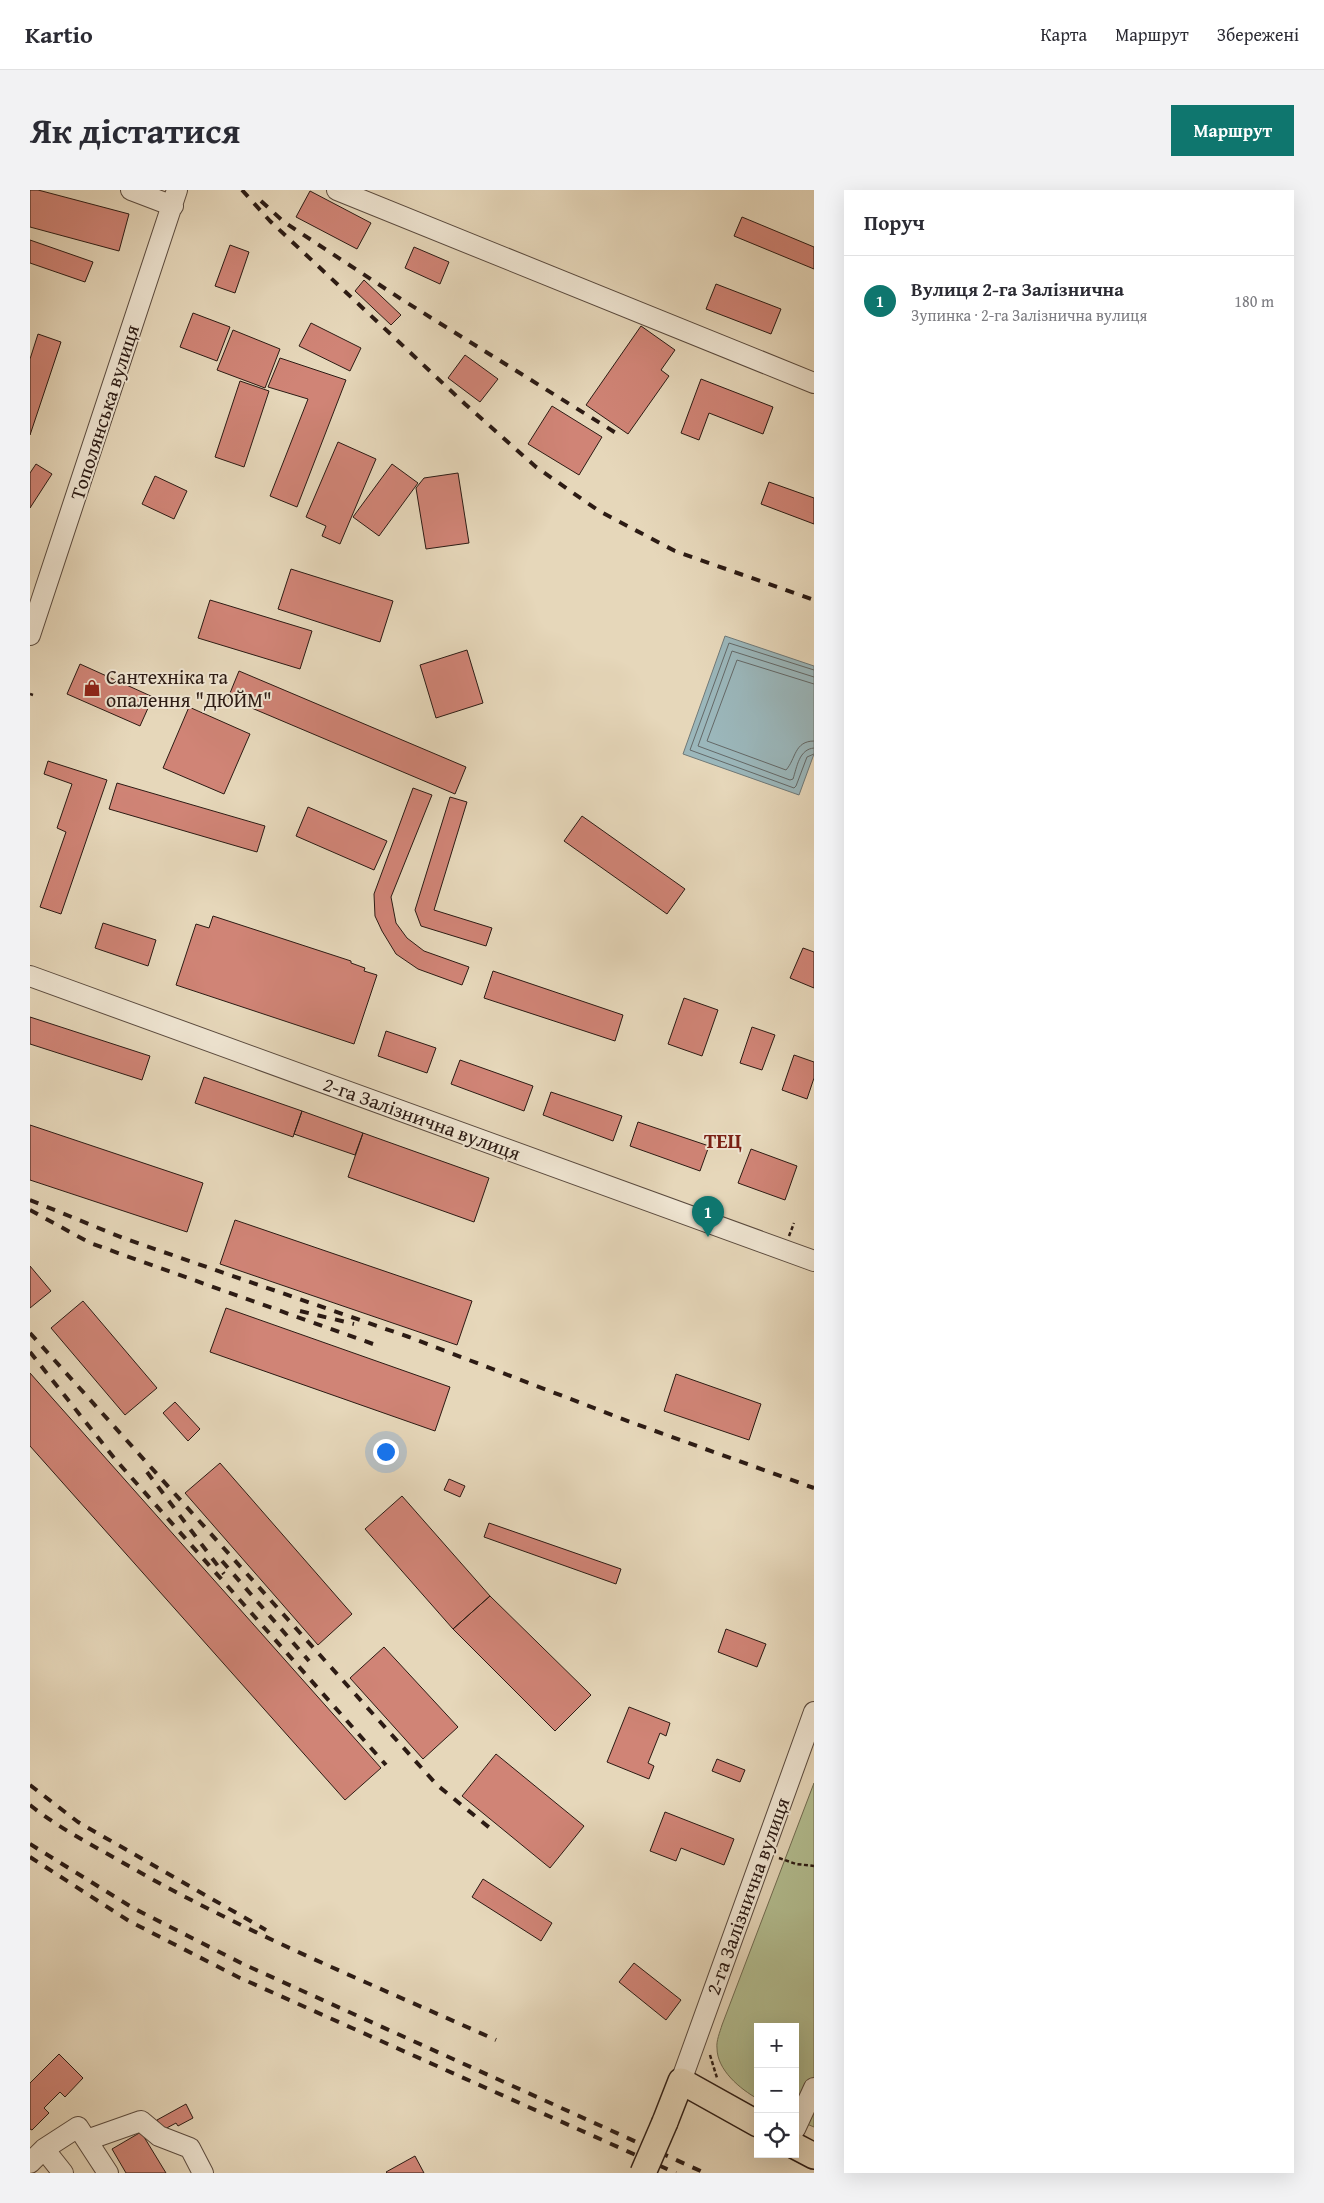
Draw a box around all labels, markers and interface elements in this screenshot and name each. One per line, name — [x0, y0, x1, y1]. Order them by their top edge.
text: Kartio — [25, 17, 93, 52]
text: Карта — [1041, 21, 1087, 48]
text: Маршрут — [1115, 21, 1189, 48]
text: Збережені — [1217, 21, 1299, 48]
text: Як дістатися — [30, 105, 240, 156]
button: Маршрут — [1171, 105, 1294, 156]
text: Поруч — [864, 207, 925, 238]
text: Вулиця 2-га Залізнична — [911, 275, 1124, 303]
text: 1 — [876, 289, 884, 313]
text: 180 m — [1234, 289, 1274, 313]
text: Зупинка · 2-га Залізнична вулиця — [911, 303, 1147, 327]
street label: Тополянська вулиця — [62, 321, 146, 503]
place label: Сантехніка та опалення "ДЮЙМ" — [106, 662, 272, 714]
shop icon: Сантехніка та опалення "ДЮЙМ" — [82, 678, 102, 698]
street label: 2-га Залізнична вулиця — [319, 1069, 525, 1167]
district label: ТЕЦ — [704, 1125, 742, 1156]
pin: 1 — [692, 1196, 724, 1237]
your location — [373, 1439, 399, 1465]
street label: 2-га Залізнична вулиця — [698, 1793, 796, 1999]
map controls — [754, 2023, 799, 2158]
button: + — [754, 2023, 799, 2068]
button: − — [754, 2068, 799, 2113]
button: locate — [754, 2113, 799, 2158]

